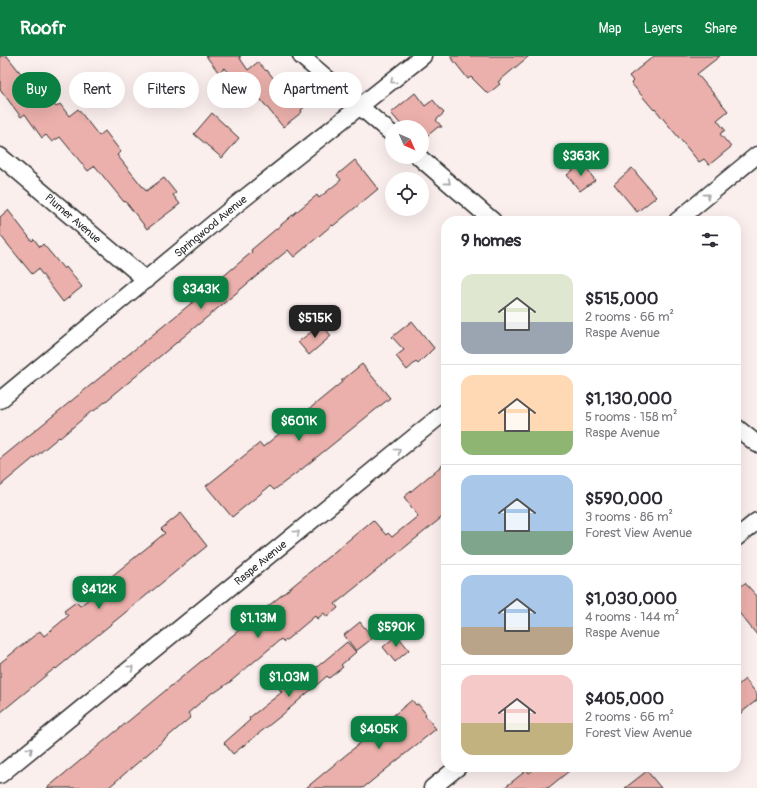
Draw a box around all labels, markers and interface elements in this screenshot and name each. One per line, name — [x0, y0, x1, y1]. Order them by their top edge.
text: Roofr — [20, 16, 66, 40]
text: Map — [599, 20, 622, 37]
text: Layers — [644, 20, 682, 37]
text: Share — [704, 20, 737, 37]
chip: Buy — [12, 72, 61, 108]
chip: Rent — [69, 72, 125, 108]
chip: Filters — [133, 72, 199, 108]
chip: New — [207, 72, 261, 108]
chip: Apartment — [269, 72, 362, 108]
one-way arrow — [391, 76, 398, 83]
north arrow — [385, 120, 429, 164]
map controls — [385, 120, 429, 216]
pin: $363K — [553, 143, 609, 177]
text: $363K — [563, 148, 599, 164]
button: locate — [385, 172, 429, 216]
one-way arrow — [444, 178, 451, 185]
street label: Plumer Avenue — [43, 191, 104, 246]
street label: Springwood Avenue — [172, 192, 250, 260]
one-way arrow — [703, 194, 710, 201]
icon: filters — [699, 229, 721, 251]
text: 9 homes — [461, 230, 521, 251]
pin: $343K — [173, 276, 229, 310]
text: $343K — [183, 281, 219, 297]
text: $515,000 — [585, 288, 658, 309]
icon: home — [493, 290, 541, 338]
pin: $515K — [287, 305, 343, 339]
text: 2 rooms · 66 m² — [585, 309, 674, 325]
text: $515K — [298, 310, 332, 326]
text: Raspe Avenue — [585, 325, 660, 341]
text: $1,130,000 — [585, 388, 672, 409]
icon: home — [493, 391, 541, 439]
pin: $601K — [271, 408, 327, 442]
text: 5 rooms · 158 m² — [585, 409, 677, 425]
text: $601K — [281, 413, 317, 429]
text: Raspe Avenue — [585, 425, 660, 441]
one-way arrow — [393, 448, 400, 455]
text: $590,000 — [585, 488, 663, 509]
icon: home — [493, 491, 541, 539]
text: 3 rooms · 86 m² — [585, 509, 673, 525]
text: Forest View Avenue — [585, 525, 692, 541]
one-way arrow — [292, 531, 299, 538]
street label: Raspe Avenue — [232, 537, 289, 588]
pin: $412K — [71, 576, 127, 610]
text: $412K — [82, 581, 116, 597]
text: $1,030,000 — [585, 588, 677, 609]
icon: home — [493, 591, 541, 639]
pin: $1.13M — [225, 605, 291, 639]
text: 4 rooms · 144 m² — [585, 609, 679, 625]
text: $1.13M — [240, 610, 276, 626]
pin: $590K — [368, 614, 424, 648]
text: $590K — [377, 619, 415, 635]
text: Raspe Avenue — [585, 625, 660, 641]
pin: $1.03M — [256, 664, 322, 698]
one-way arrow — [126, 666, 134, 673]
text: $1.03M — [269, 669, 309, 685]
text: $405,000 — [585, 688, 664, 709]
icon: home — [493, 691, 541, 739]
text: 2 rooms · 66 m² — [585, 709, 674, 725]
pin: $405K — [351, 716, 407, 750]
text: $405K — [360, 721, 398, 737]
text: Forest View Avenue — [585, 725, 692, 741]
one-way arrow — [26, 748, 33, 755]

